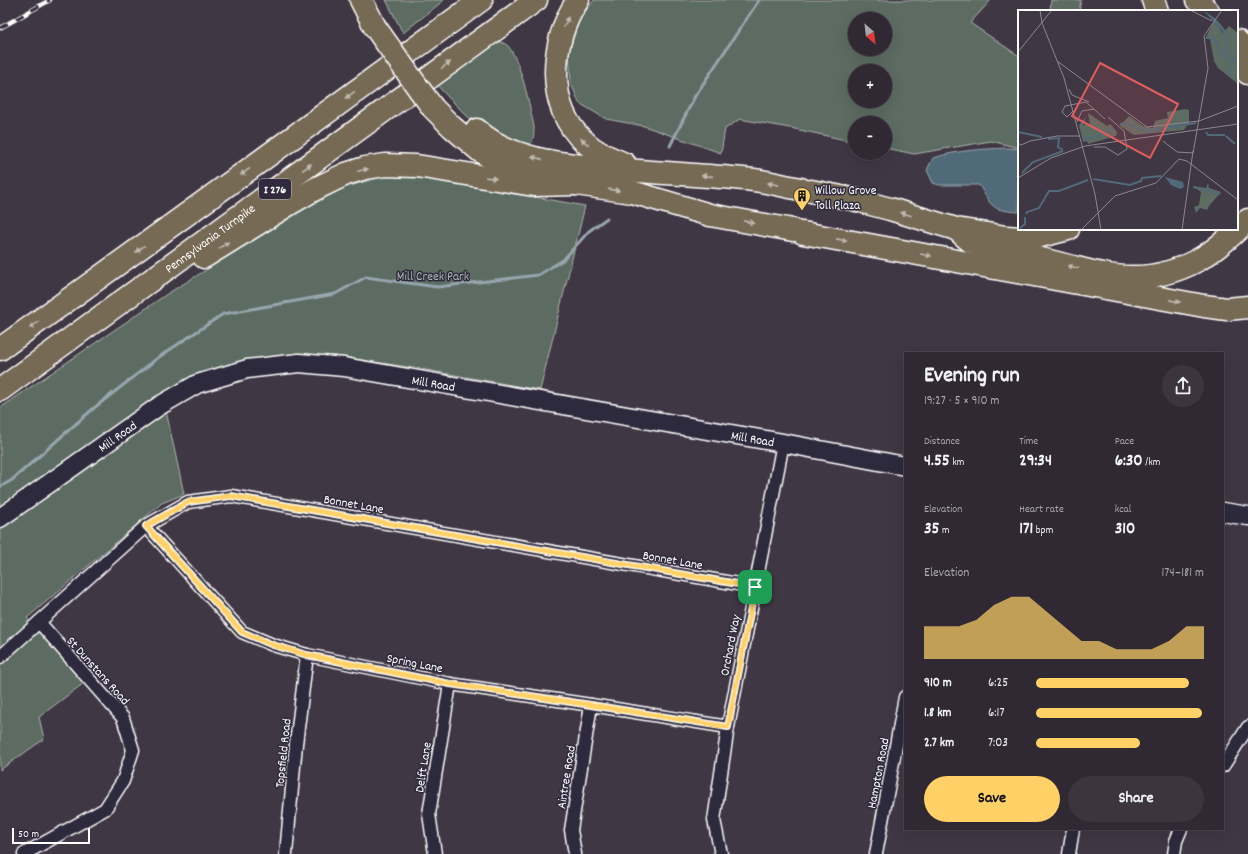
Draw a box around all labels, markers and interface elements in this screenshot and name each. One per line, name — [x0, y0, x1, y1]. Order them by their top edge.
inset map — [1018, 10, 1238, 230]
north arrow — [848, 12, 892, 56]
map controls — [848, 12, 892, 160]
one-way arrow — [563, 17, 569, 28]
one-way arrow — [440, 61, 451, 70]
button: + — [848, 64, 892, 108]
one-way arrow — [344, 91, 355, 99]
button: − — [848, 116, 892, 160]
one-way arrow — [580, 138, 591, 147]
one-way arrow — [531, 154, 543, 160]
one-way arrow — [301, 162, 312, 171]
one-way arrow — [356, 166, 369, 172]
one-way arrow — [240, 168, 250, 176]
one-way arrow — [701, 173, 713, 180]
one-way arrow — [485, 176, 497, 182]
road number: I 276 — [259, 179, 291, 199]
one-way arrow — [767, 181, 780, 187]
place label: Willow Grove Toll Plaza — [815, 182, 877, 216]
building icon: Willow Grove Toll Plaza — [792, 186, 812, 211]
one-way arrow — [608, 187, 620, 193]
street label: Pennsylvania Turnpike — [162, 200, 260, 279]
one-way arrow — [899, 211, 911, 217]
one-way arrow — [742, 219, 755, 225]
one-way arrow — [835, 237, 848, 243]
one-way arrow — [219, 241, 230, 248]
one-way arrow — [134, 244, 145, 253]
one-way arrow — [920, 253, 932, 259]
one-way arrow — [1067, 264, 1079, 270]
park label: Mill Creek Park — [397, 268, 469, 287]
one-way arrow — [1169, 298, 1181, 304]
one-way arrow — [29, 320, 40, 329]
text: Evening run — [924, 361, 1020, 392]
button: share — [1162, 365, 1204, 407]
street label: Mill Road — [410, 372, 456, 398]
text: 19:27 · 5 × 910 m — [924, 392, 999, 411]
street label: Mill Road — [95, 417, 142, 458]
street label: Mill Road — [729, 427, 775, 453]
text: Distance — [924, 434, 960, 450]
text: Time — [1019, 434, 1038, 450]
text: Pace — [1115, 434, 1134, 450]
text: 4.55 — [924, 450, 950, 474]
text: 29:34 — [1019, 450, 1052, 474]
text: 6:30 — [1115, 450, 1143, 474]
text: km — [950, 455, 964, 471]
text: /km — [1143, 455, 1160, 471]
street label: Bonnet Lane — [322, 491, 385, 520]
text: Elevation — [924, 502, 962, 518]
text: Heart rate — [1019, 502, 1064, 518]
text: kcal — [1115, 502, 1131, 518]
text: 35 — [924, 518, 939, 542]
text: 171 — [1019, 518, 1033, 542]
text: 310 — [1115, 518, 1135, 542]
text: m — [939, 523, 950, 539]
text: bpm — [1033, 523, 1053, 539]
street label: Bonnet Lane — [641, 547, 704, 576]
text: Elevation — [924, 564, 969, 583]
text: 174–181 m — [1162, 564, 1204, 583]
pin — [738, 570, 772, 604]
icon: arrive — [744, 576, 766, 598]
street label: Orchard Way — [716, 612, 747, 678]
street label: St Dunstans Road — [61, 633, 133, 710]
street label: Spring Lane — [385, 650, 444, 679]
text: 910 m — [924, 674, 952, 693]
text: 6:25 — [988, 674, 1008, 693]
text: 1.8 km — [924, 704, 951, 723]
text: 6:17 — [988, 704, 1004, 723]
street label: Topsfield Road — [271, 718, 298, 789]
text: 2.7 km — [924, 734, 954, 753]
text: 7:03 — [988, 734, 1008, 753]
street label: Hampton Road — [863, 737, 896, 810]
street label: Delft Lane — [411, 740, 438, 794]
street label: Aintree Road — [553, 744, 582, 810]
button: Save — [924, 776, 1060, 822]
button: Share — [1068, 776, 1204, 822]
scale bar — [12, 826, 90, 845]
text: 50 m — [18, 827, 39, 843]

